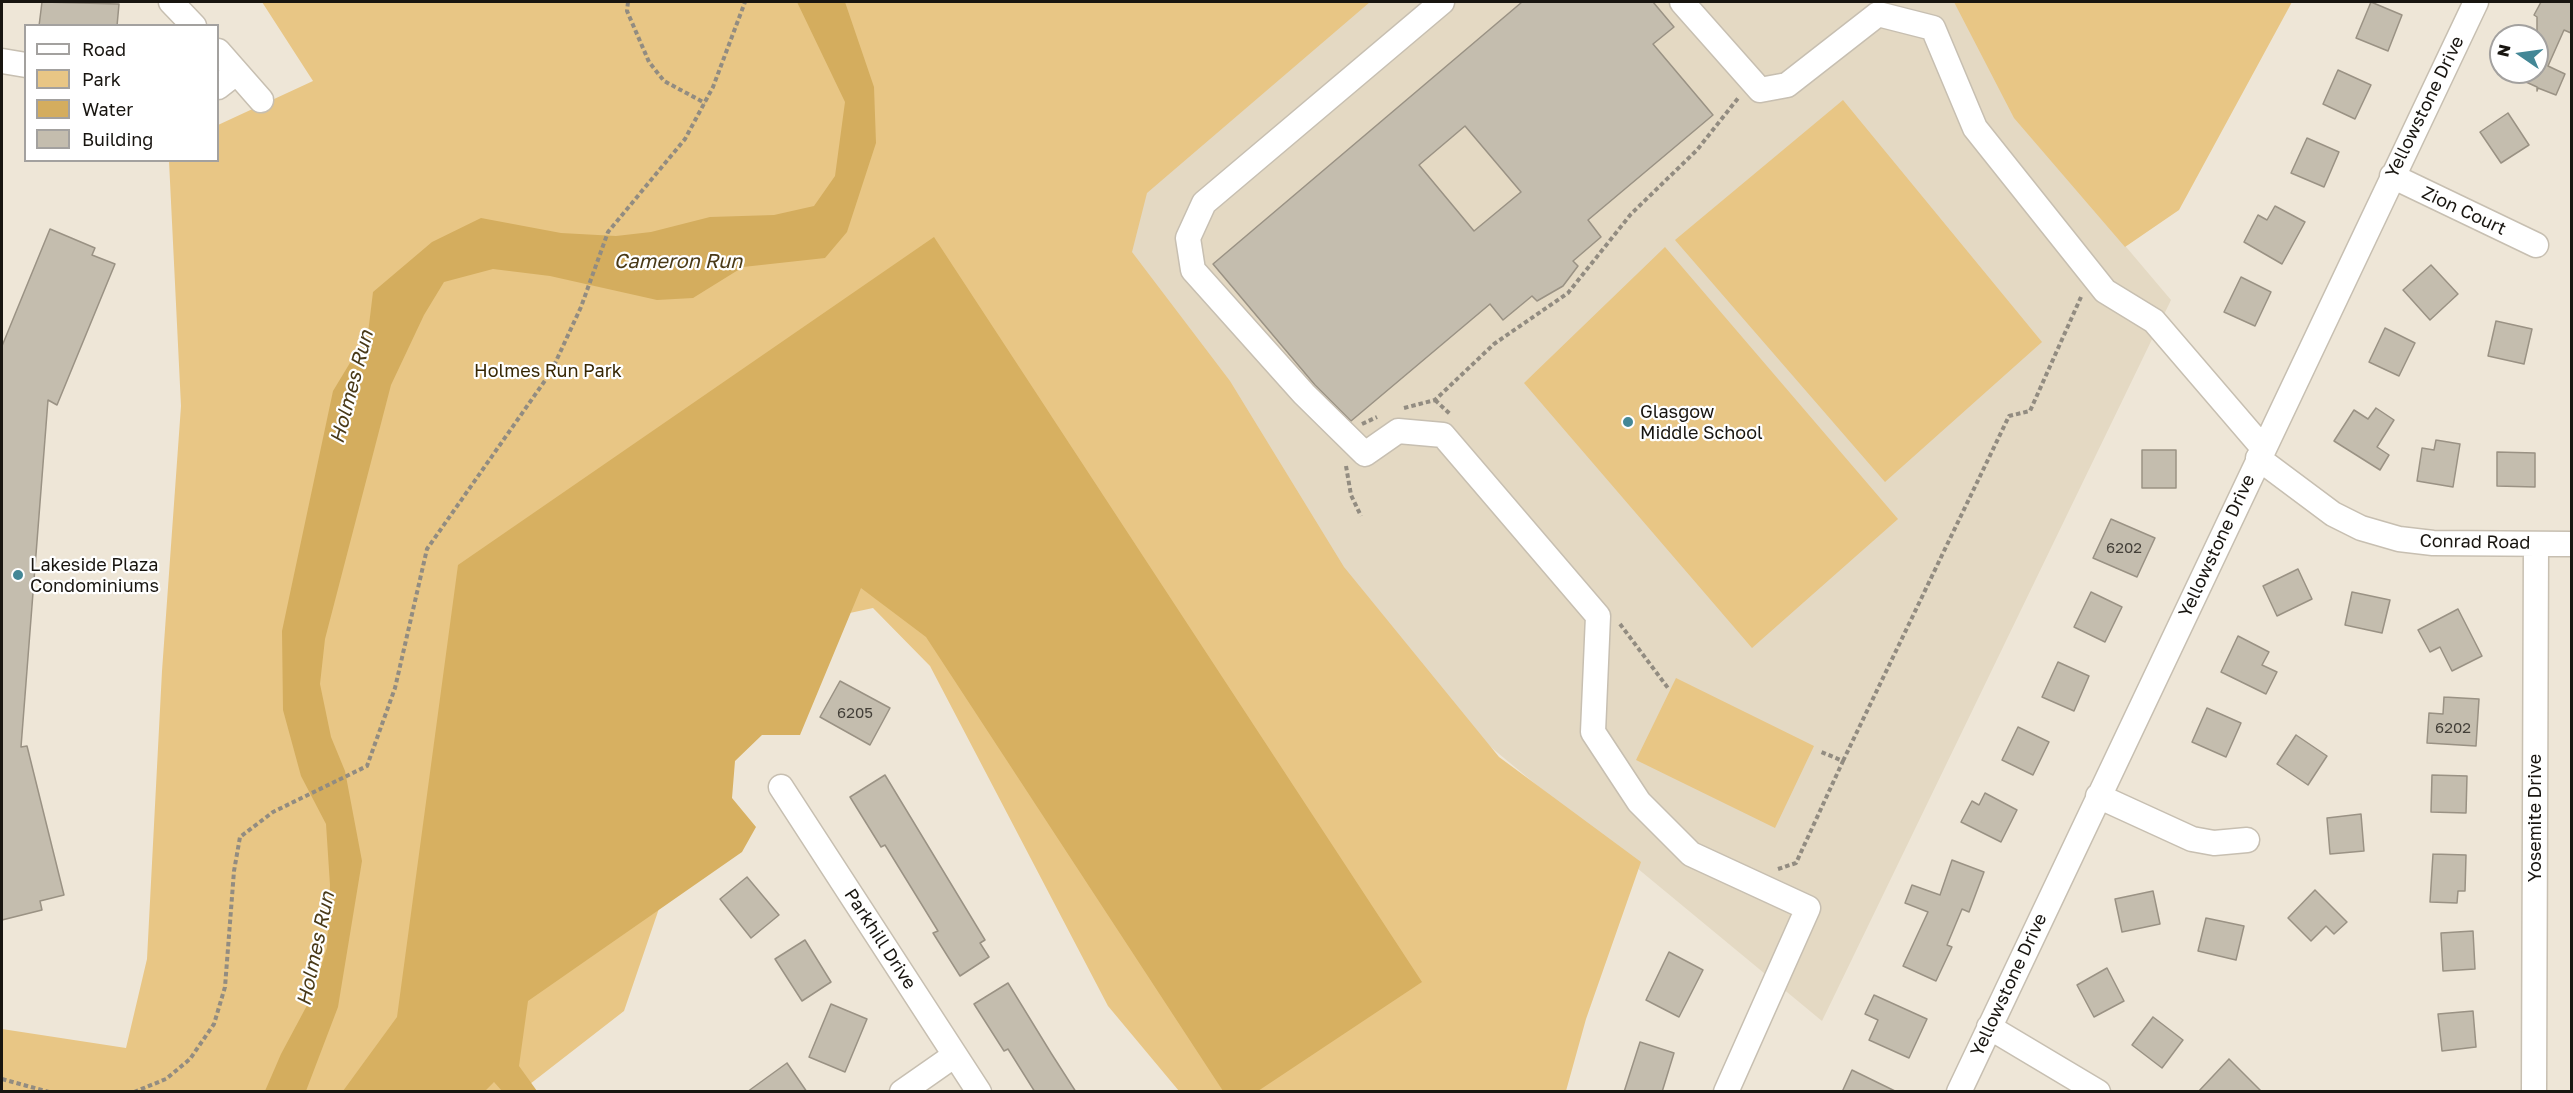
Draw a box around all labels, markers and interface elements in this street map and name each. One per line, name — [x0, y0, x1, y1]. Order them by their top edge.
legend — [24, 24, 219, 162]
north arrow — [2489, 24, 2549, 84]
street label: Yellowstone Drive — [2381, 33, 2469, 181]
text: Road — [82, 38, 126, 60]
text: N — [2492, 42, 2515, 59]
text: Park — [82, 68, 121, 90]
text: Water — [82, 98, 133, 120]
text: Building — [82, 128, 153, 150]
street label: Zion Court — [2418, 182, 2510, 240]
water label: Cameron Run — [614, 250, 742, 274]
water label: Holmes Run — [325, 328, 379, 446]
park label: Holmes Run Park — [474, 360, 622, 382]
place label: Glasgow Middle School — [1640, 401, 1763, 444]
marker: Glasgow Middle School — [1621, 415, 1635, 429]
street label: Yellowstone Drive — [2174, 471, 2260, 621]
street label: Conrad Road — [2419, 530, 2531, 554]
house number: 6202 — [2106, 539, 2142, 557]
place label: Lakeside Plaza Condominiums — [30, 554, 159, 596]
marker: Lakeside Plaza Condominiums — [11, 568, 25, 582]
house number: 6205 — [837, 704, 873, 722]
house number: 6202 — [2435, 719, 2471, 737]
street label: Yosemite Drive — [2524, 754, 2546, 882]
street label: Parkhill Drive — [839, 885, 921, 993]
water label: Holmes Run — [292, 890, 340, 1008]
street label: Yellowstone Drive — [1966, 910, 2052, 1060]

